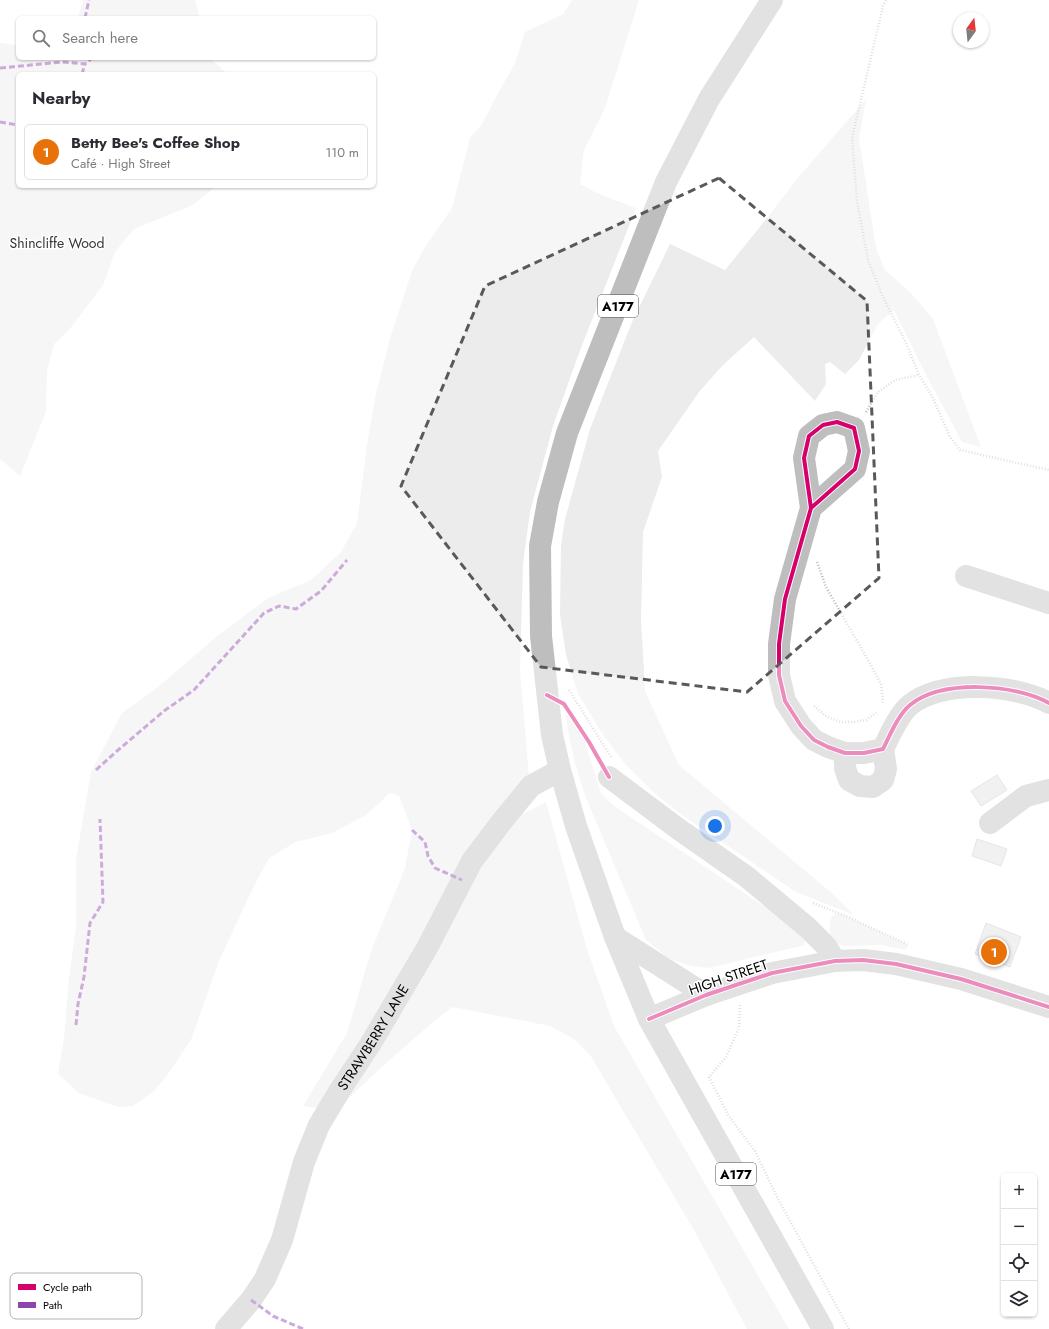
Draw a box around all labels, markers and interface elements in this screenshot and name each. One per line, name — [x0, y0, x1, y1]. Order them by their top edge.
north arrow — [953, 12, 989, 48]
search box — [16, 16, 376, 60]
icon: search — [30, 27, 52, 49]
text: Search here — [62, 27, 138, 49]
text: Nearby — [32, 86, 90, 110]
text: Betty Bee's Coffee Shop — [71, 132, 240, 154]
text: 1 — [43, 143, 49, 162]
text: 110 m — [325, 143, 359, 162]
text: Café · High Street — [71, 154, 170, 173]
park label: Shincliffe Wood — [10, 233, 105, 253]
road number: A177 — [598, 295, 638, 317]
your location — [705, 816, 725, 836]
pin: 1 — [981, 937, 1007, 967]
street label: HIGH STREET — [686, 954, 771, 1000]
street label: STRAWBERRY LANE — [332, 981, 413, 1094]
road number: A177 — [716, 1163, 756, 1185]
map controls — [1001, 1173, 1037, 1317]
button: + — [1001, 1173, 1037, 1209]
button: − — [1001, 1209, 1037, 1245]
button: locate — [1001, 1245, 1037, 1281]
legend — [10, 1273, 142, 1319]
text: Cycle path — [43, 1279, 92, 1295]
button: layers — [1001, 1281, 1037, 1317]
text: Path — [43, 1297, 62, 1313]

